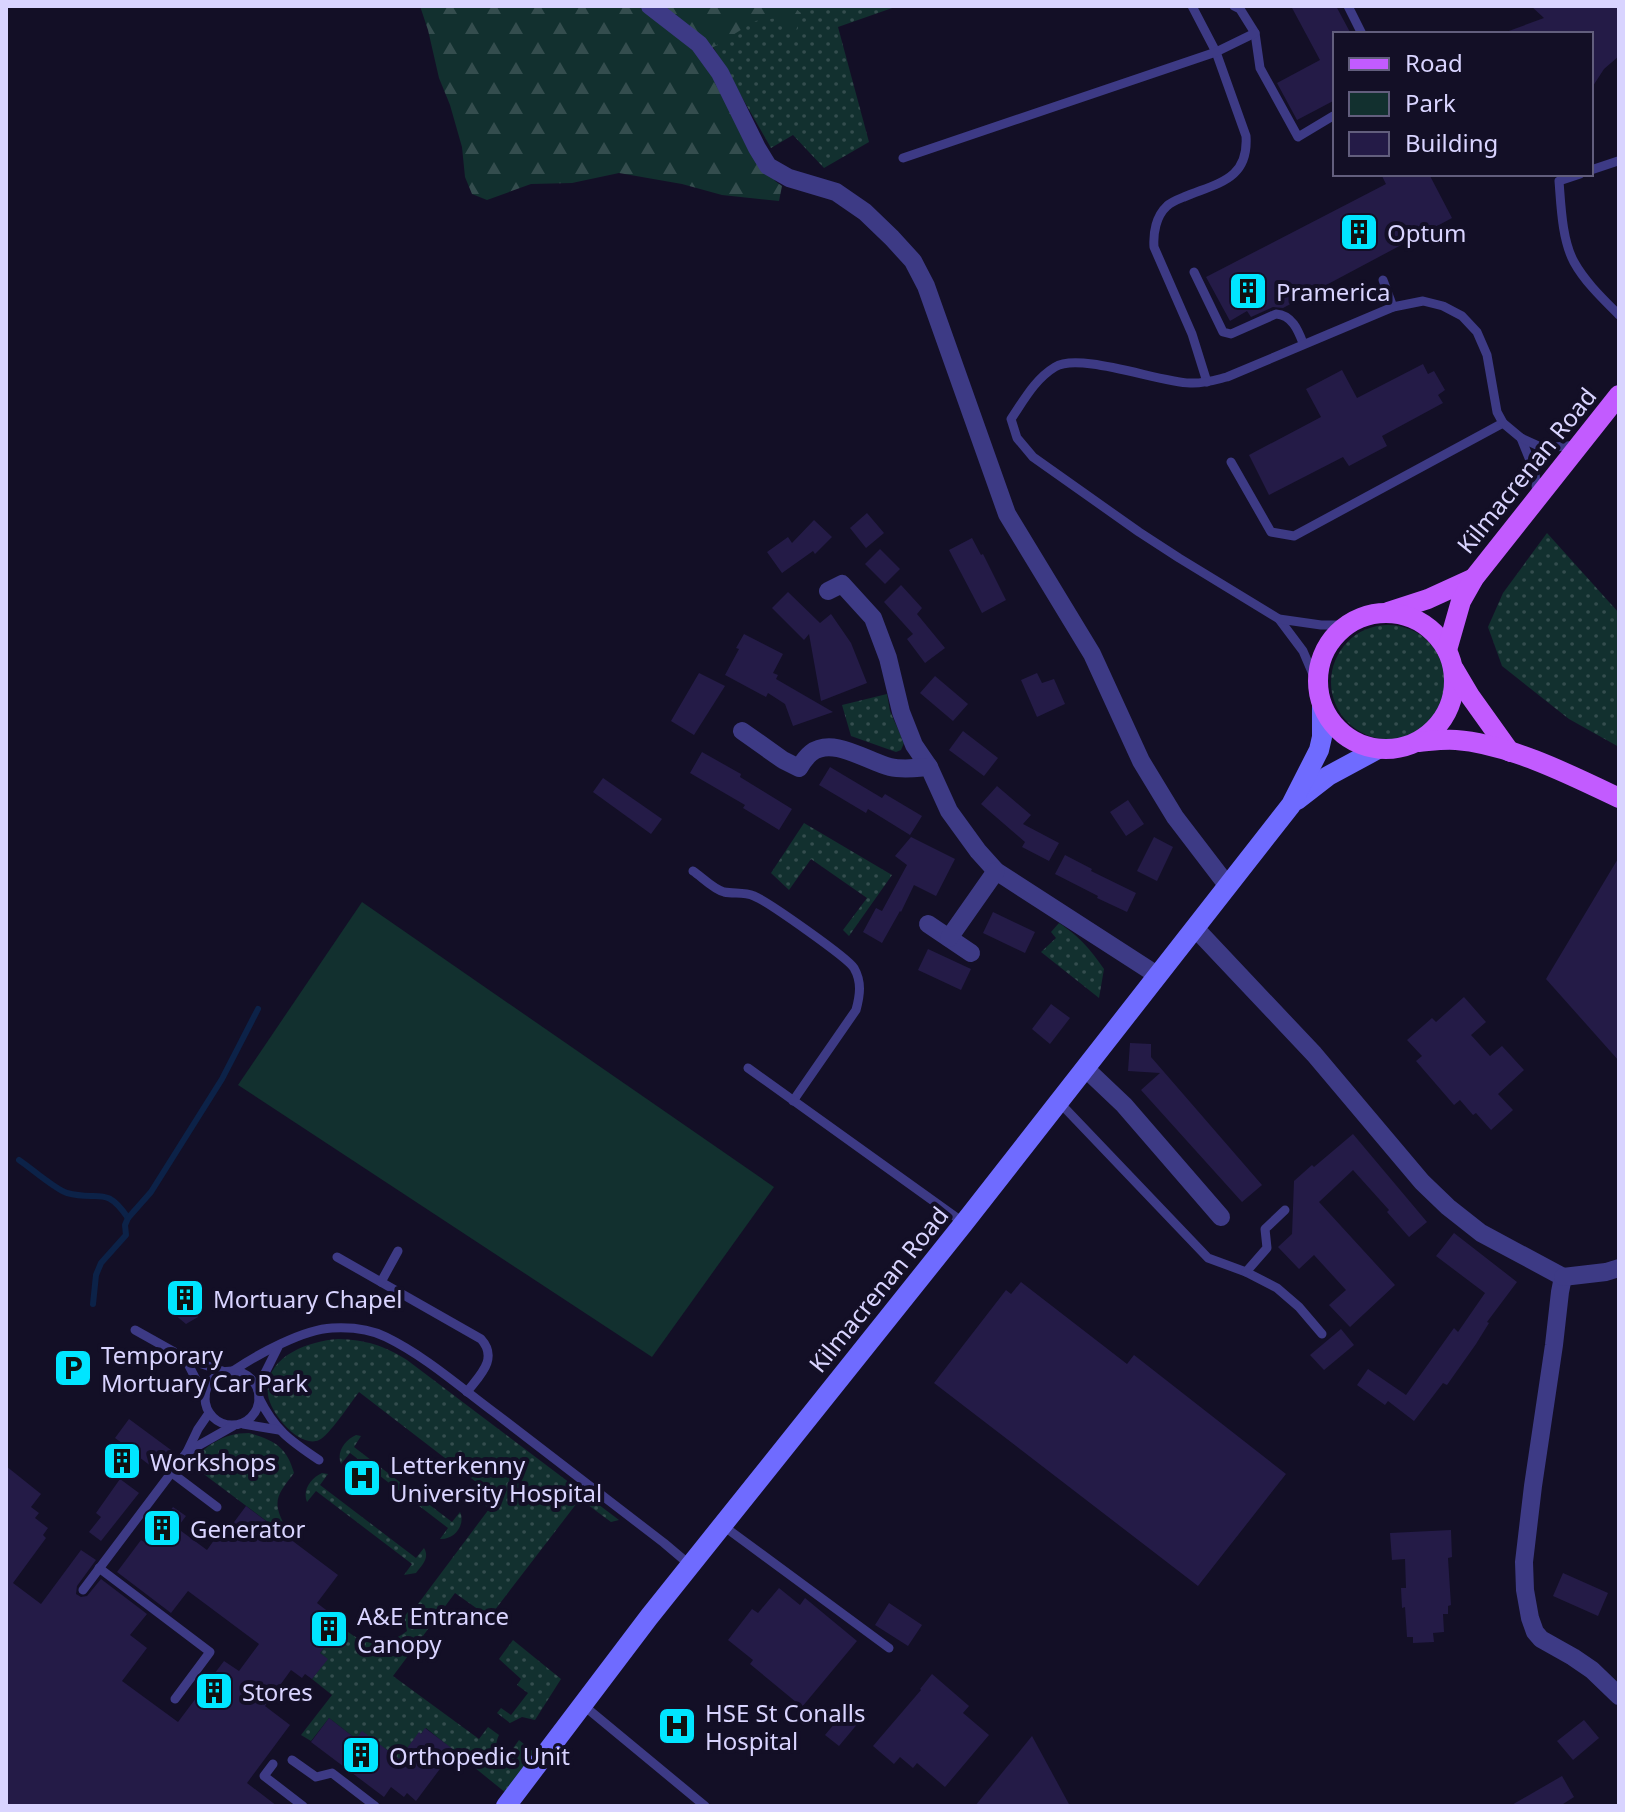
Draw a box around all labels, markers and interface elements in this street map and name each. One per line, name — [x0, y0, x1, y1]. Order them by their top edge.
legend — [1333, 32, 1593, 176]
text: Road — [1405, 46, 1463, 79]
text: Park — [1405, 86, 1456, 119]
text: Building — [1405, 126, 1498, 159]
building icon: Optum — [1338, 211, 1380, 253]
place label: Optum — [1387, 216, 1466, 249]
building icon: Pramerica — [1227, 270, 1269, 312]
place label: Pramerica — [1276, 275, 1390, 308]
street label: Kilmacrenan Road — [1449, 380, 1603, 560]
street label: Kilmacrenan Road — [801, 1199, 955, 1379]
building icon: Mortuary Chapel — [164, 1277, 206, 1319]
place label: Mortuary Chapel — [213, 1282, 403, 1315]
place label: Temporary Mortuary Car Park — [101, 1338, 308, 1399]
parking icon: Temporary Mortuary Car Park — [52, 1347, 94, 1389]
building icon: Workshops — [101, 1440, 143, 1482]
place label: Workshops — [150, 1445, 276, 1478]
place label: Letterkenny University Hospital — [390, 1448, 602, 1509]
hospital icon: Letterkenny University Hospital — [341, 1457, 383, 1499]
building icon: Generator — [141, 1507, 183, 1549]
place label: Generator — [190, 1512, 305, 1545]
place label: A&E Entrance Canopy — [357, 1599, 509, 1660]
building icon: A&E Entrance Canopy — [308, 1608, 350, 1650]
building icon: Stores — [193, 1670, 235, 1712]
place label: Stores — [242, 1675, 313, 1708]
place label: HSE St Conalls Hospital — [705, 1696, 866, 1757]
hospital icon: HSE St Conalls Hospital — [656, 1705, 698, 1747]
building icon: Orthopedic Unit — [340, 1734, 382, 1776]
place label: Orthopedic Unit — [389, 1739, 570, 1772]

